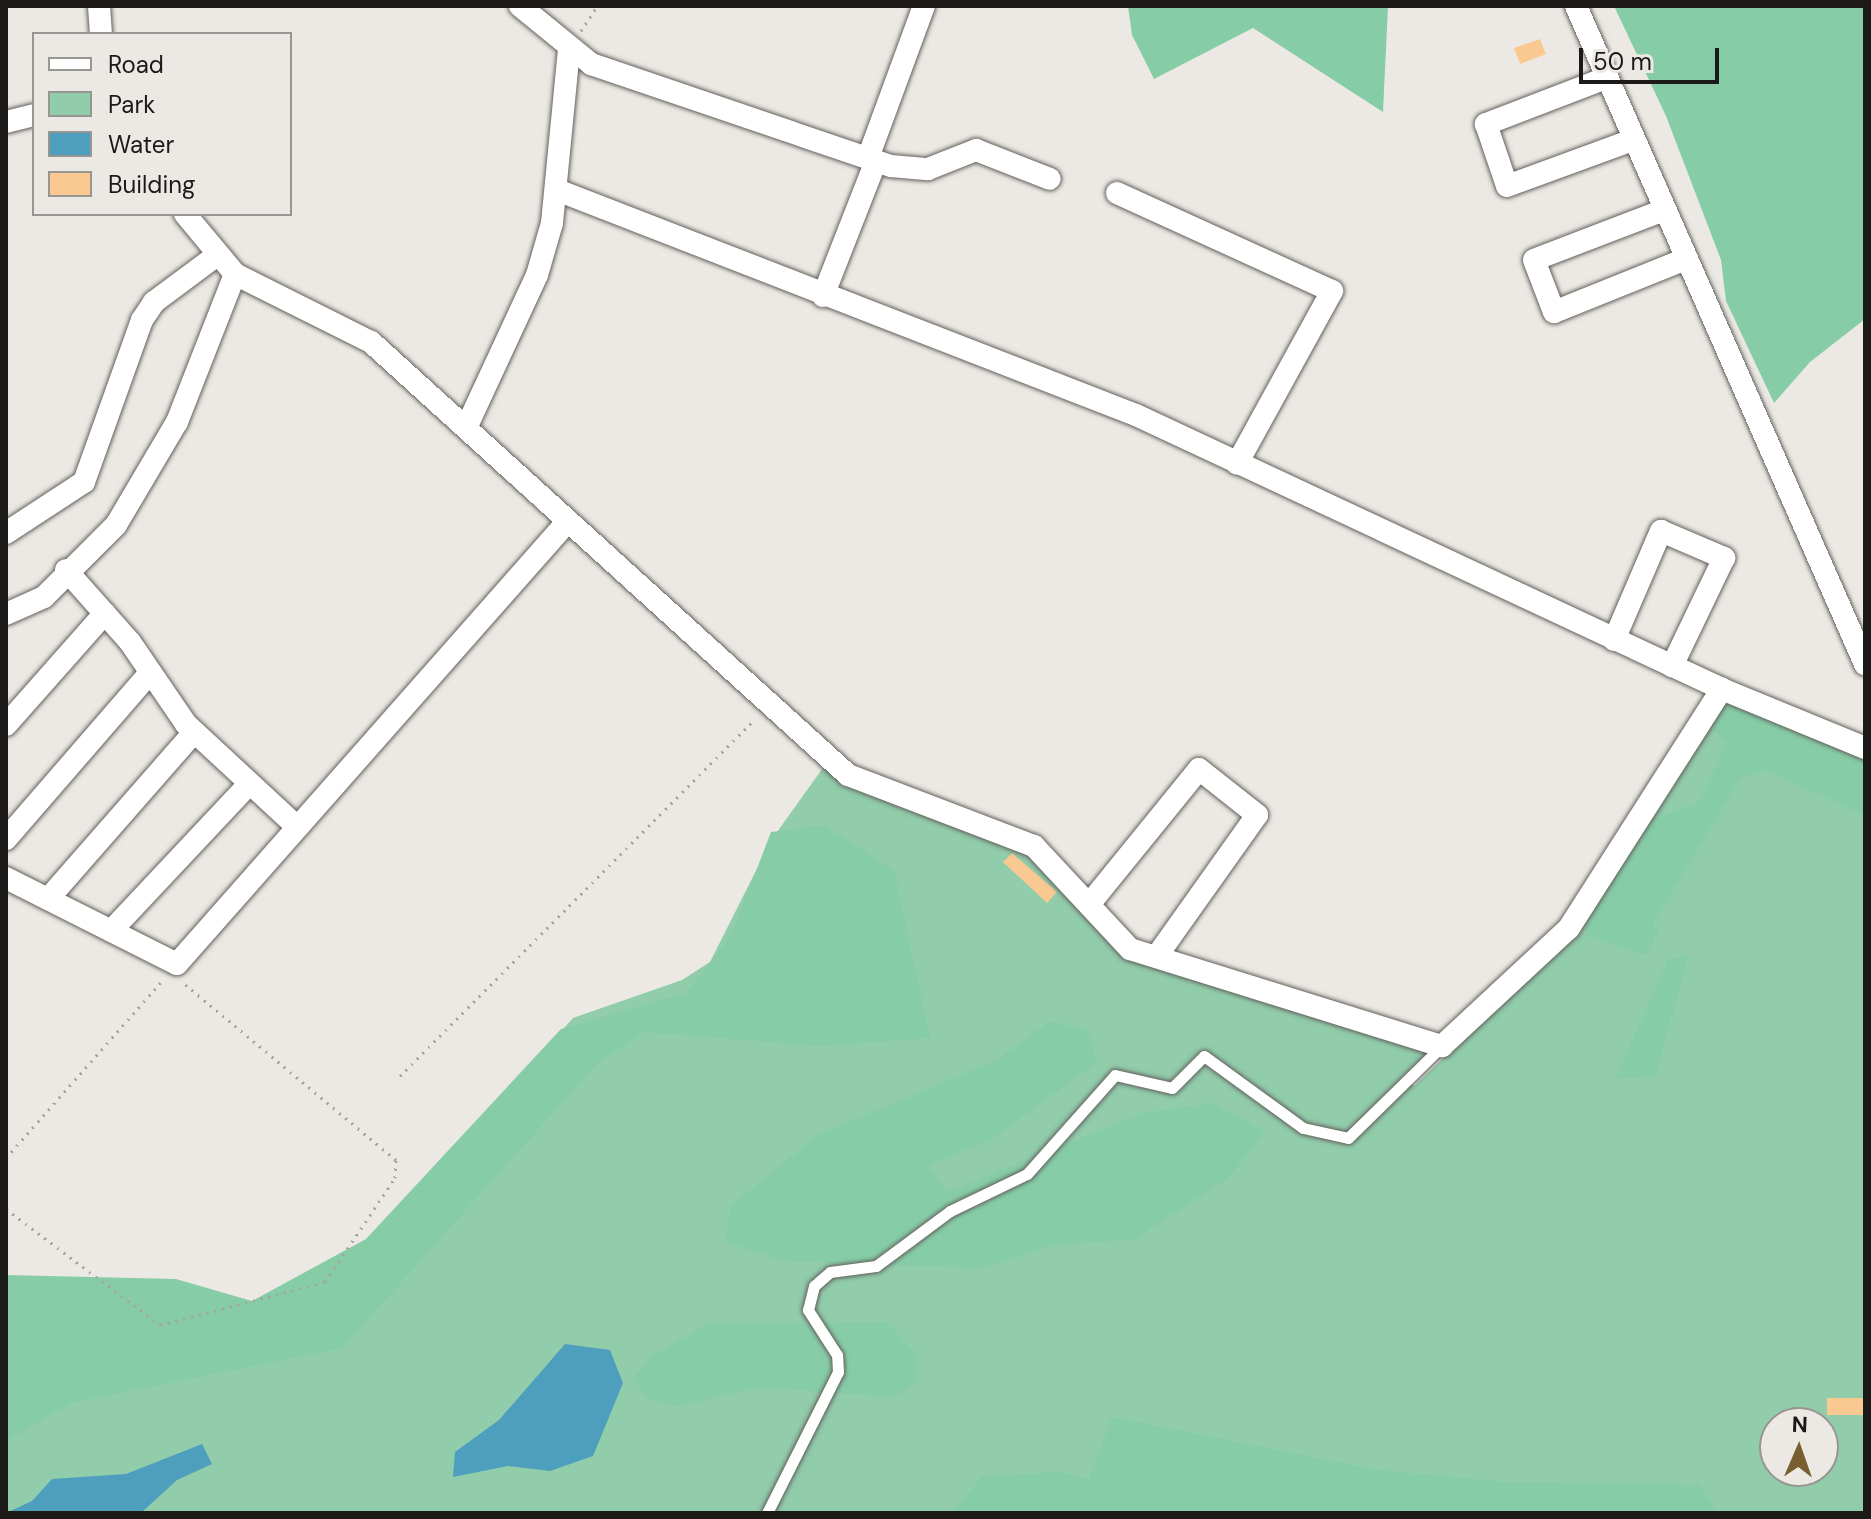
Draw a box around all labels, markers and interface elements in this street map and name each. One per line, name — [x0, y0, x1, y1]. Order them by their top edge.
legend — [32, 32, 292, 216]
scale bar — [1583, 32, 1723, 82]
text: 50 m — [1593, 46, 1652, 77]
text: Road — [108, 49, 164, 80]
text: Park — [108, 89, 155, 120]
text: Water — [108, 129, 174, 160]
text: Building — [108, 169, 195, 200]
north arrow — [1759, 1407, 1839, 1487]
text: N — [1791, 1410, 1808, 1439]

